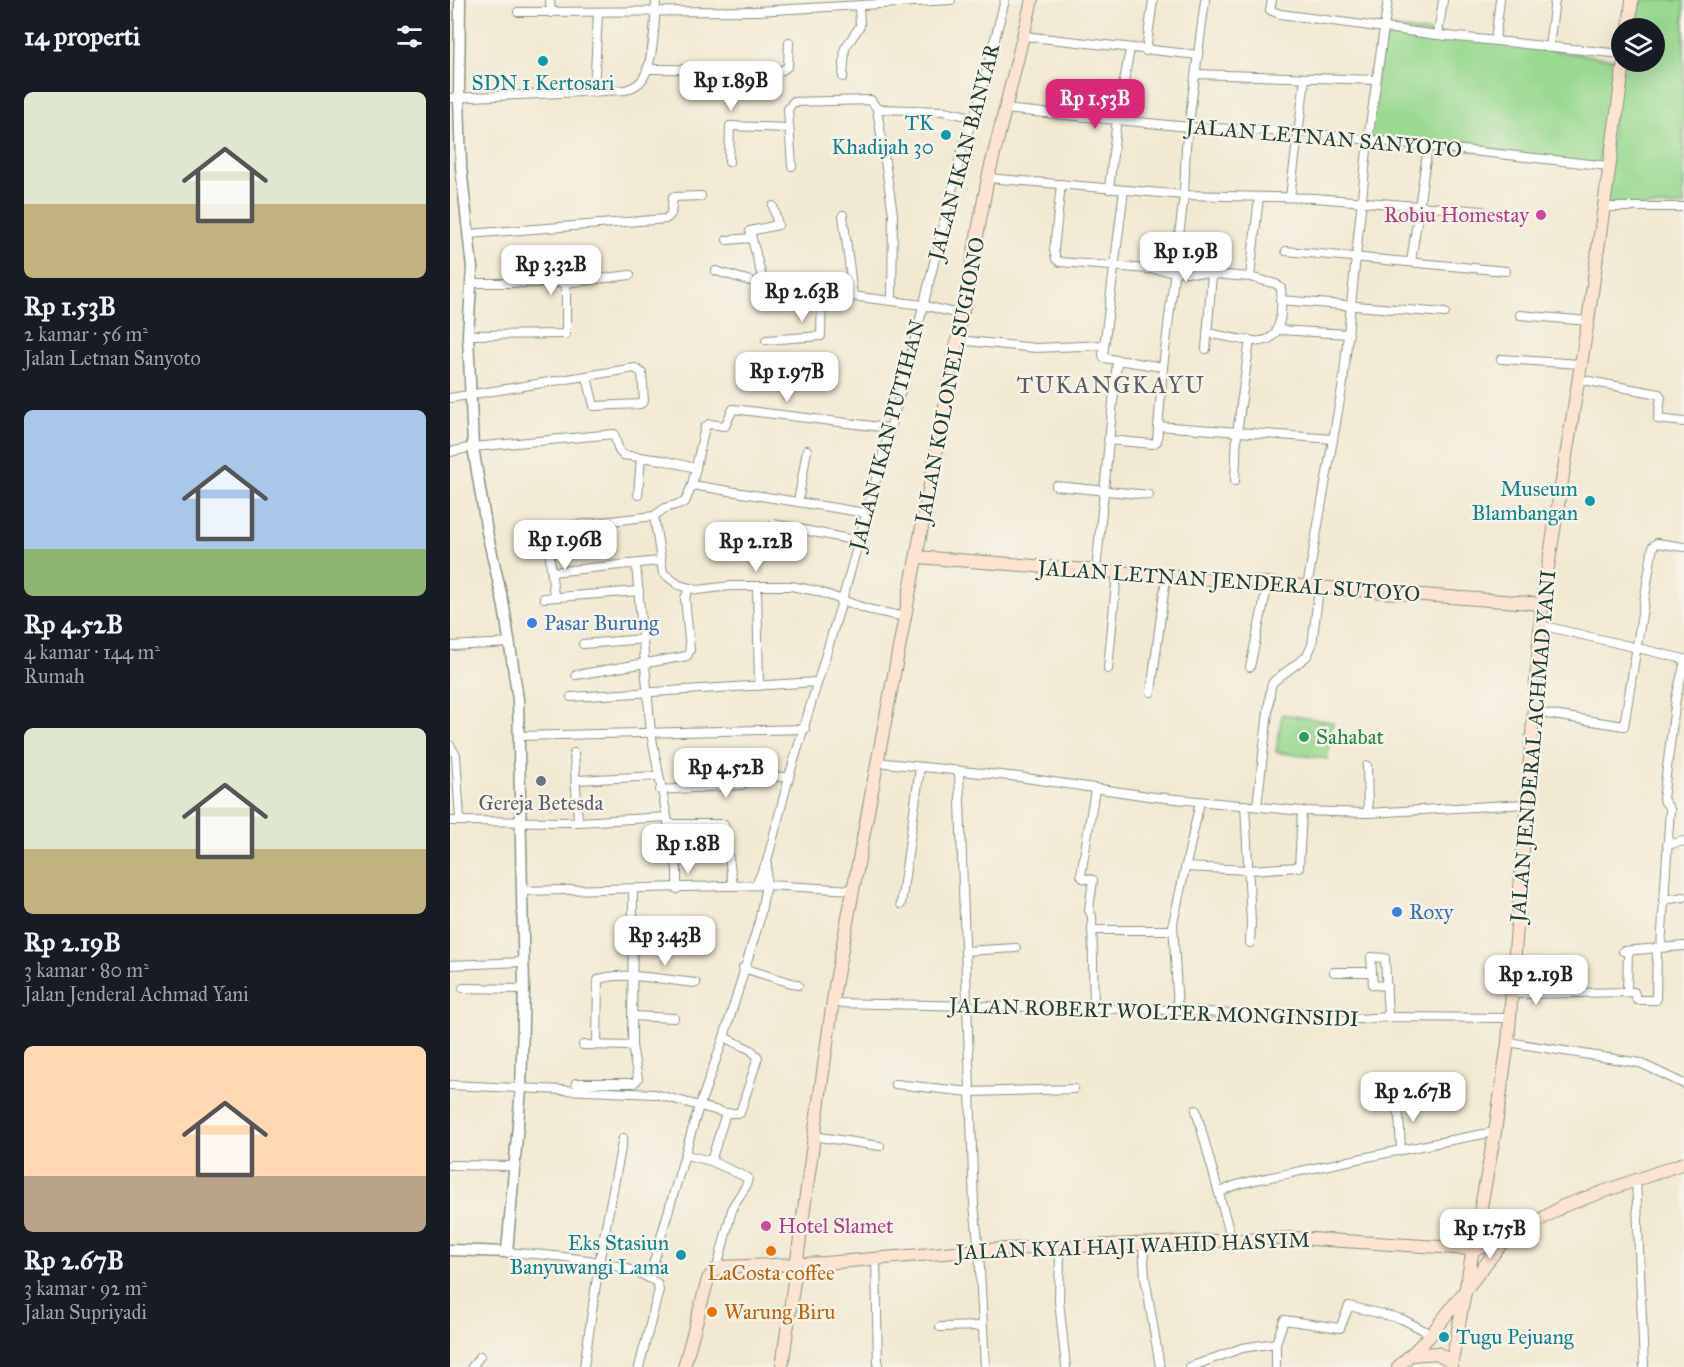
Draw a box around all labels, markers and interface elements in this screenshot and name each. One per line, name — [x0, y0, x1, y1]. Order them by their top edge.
map controls — [1611, 18, 1665, 72]
button: layers — [1611, 18, 1665, 72]
text: 14 properti — [24, 20, 140, 52]
icon: filters — [393, 20, 426, 53]
street label: JALAN IKAN BANYAR — [922, 40, 1006, 265]
marker: SDN 1 Kertosari — [536, 54, 550, 68]
pin: Rp 1.89B — [669, 61, 793, 112]
text: Rp 1.89B — [693, 68, 769, 92]
place label: SDN 1 Kertosari — [471, 70, 615, 96]
pin: Rp 1.53B — [1033, 79, 1157, 130]
text: Rp 1.53B — [1060, 86, 1130, 110]
place label: TK Khadijah 30 — [831, 110, 935, 160]
street label: JALAN LETNAN SANYOTO — [1183, 113, 1463, 163]
marker: TK Khadijah 30 — [939, 128, 953, 142]
icon: home — [171, 131, 279, 239]
place label: Robiu Homestay — [1384, 202, 1530, 228]
marker: Robiu Homestay — [1534, 208, 1548, 222]
pin: Rp 1.9B — [1131, 232, 1241, 283]
street label: JALAN KOLONEL SUGIONO — [909, 235, 991, 527]
text: Rp 1.9B — [1154, 239, 1218, 263]
pin: Rp 3.32B — [489, 245, 613, 296]
text: Rp 3.32B — [515, 252, 587, 276]
pin: Rp 2.63B — [740, 272, 864, 323]
text: Rp 2.63B — [765, 279, 839, 303]
text: Rp 1.53B — [24, 290, 116, 322]
street label: JALAN IKAN PUTIHAN — [843, 317, 930, 555]
text: 2 kamar · 56 m² — [24, 322, 148, 346]
text: Jalan Letnan Sanyoto — [24, 346, 201, 370]
pin: Rp 1.97B — [725, 352, 849, 403]
text: Rp 1.97B — [749, 359, 825, 383]
district label: TUKANGKAYU — [1017, 370, 1205, 400]
icon: home — [171, 449, 279, 557]
place label: Museum Blambangan — [1472, 476, 1578, 526]
marker: Museum Blambangan — [1583, 494, 1597, 508]
pin: Rp 1.96B — [503, 520, 627, 571]
pin: Rp 2.12B — [694, 522, 818, 573]
text: Rp 1.96B — [528, 527, 602, 551]
text: Rp 2.12B — [719, 529, 793, 553]
street label: JALAN LETNAN JENDERAL SUTOYO — [1035, 555, 1421, 607]
street label: JALAN JENDERAL ACHMAD YANI — [1504, 569, 1561, 925]
text: Rp 4.52B — [24, 608, 123, 640]
place label: Pasar Burung — [544, 610, 659, 636]
marker: Pasar Burung — [525, 616, 539, 630]
text: 4 kamar · 144 m² — [24, 640, 160, 664]
text: Rumah — [24, 664, 85, 688]
place label: Sahabat — [1316, 724, 1385, 750]
marker: Sahabat — [1297, 730, 1311, 744]
pin: Rp 4.52B — [664, 748, 788, 799]
text: Rp 4.52B — [688, 755, 764, 779]
icon: home — [171, 767, 279, 875]
marker: Gereja Betesda — [534, 774, 548, 788]
place label: Gereja Betesda — [479, 790, 604, 816]
pin: Rp 1.8B — [633, 824, 743, 875]
text: Rp 1.8B — [656, 831, 720, 855]
place label: Roxy — [1409, 899, 1455, 925]
marker: Roxy — [1390, 905, 1404, 919]
pin: Rp 3.43B — [603, 916, 727, 967]
text: Rp 3.43B — [628, 923, 702, 947]
text: Rp 2.19B — [24, 926, 121, 958]
pin: Rp 2.19B — [1474, 955, 1598, 1006]
text: 3 kamar · 80 m² — [24, 958, 149, 982]
text: Rp 2.19B — [1499, 962, 1573, 986]
text: Jalan Jenderal Achmad Yani — [24, 982, 249, 1006]
street label: JALAN ROBERT WOLTER MONGINSIDI — [947, 992, 1359, 1032]
pin: Rp 2.67B — [1351, 1072, 1475, 1123]
text: Rp 2.67B — [1375, 1079, 1451, 1103]
icon: home — [171, 1085, 279, 1193]
pin: Rp 1.75B — [1428, 1209, 1552, 1260]
place label: Hotel Slamet — [778, 1213, 894, 1239]
text: Rp 1.75B — [1454, 1216, 1526, 1240]
marker: Hotel Slamet — [759, 1219, 773, 1233]
street label: JALAN KYAI HAJI WAHID HASYIM — [954, 1227, 1310, 1265]
place label: Eks Stasiun Banyuwangi Lama — [509, 1230, 669, 1280]
text: Rp 2.67B — [24, 1244, 124, 1276]
marker: LaCosta coffee — [764, 1244, 778, 1258]
marker: Eks Stasiun Banyuwangi Lama — [674, 1248, 688, 1262]
place label: LaCosta coffee — [707, 1260, 835, 1286]
text: 3 kamar · 92 m² — [24, 1276, 147, 1300]
place label: Warung Biru — [724, 1299, 835, 1325]
text: Jalan Supriyadi — [24, 1300, 147, 1324]
marker: Warung Biru — [705, 1305, 719, 1319]
place label: Tugu Pejuang — [1456, 1324, 1574, 1350]
marker: Tugu Pejuang — [1437, 1330, 1451, 1344]

